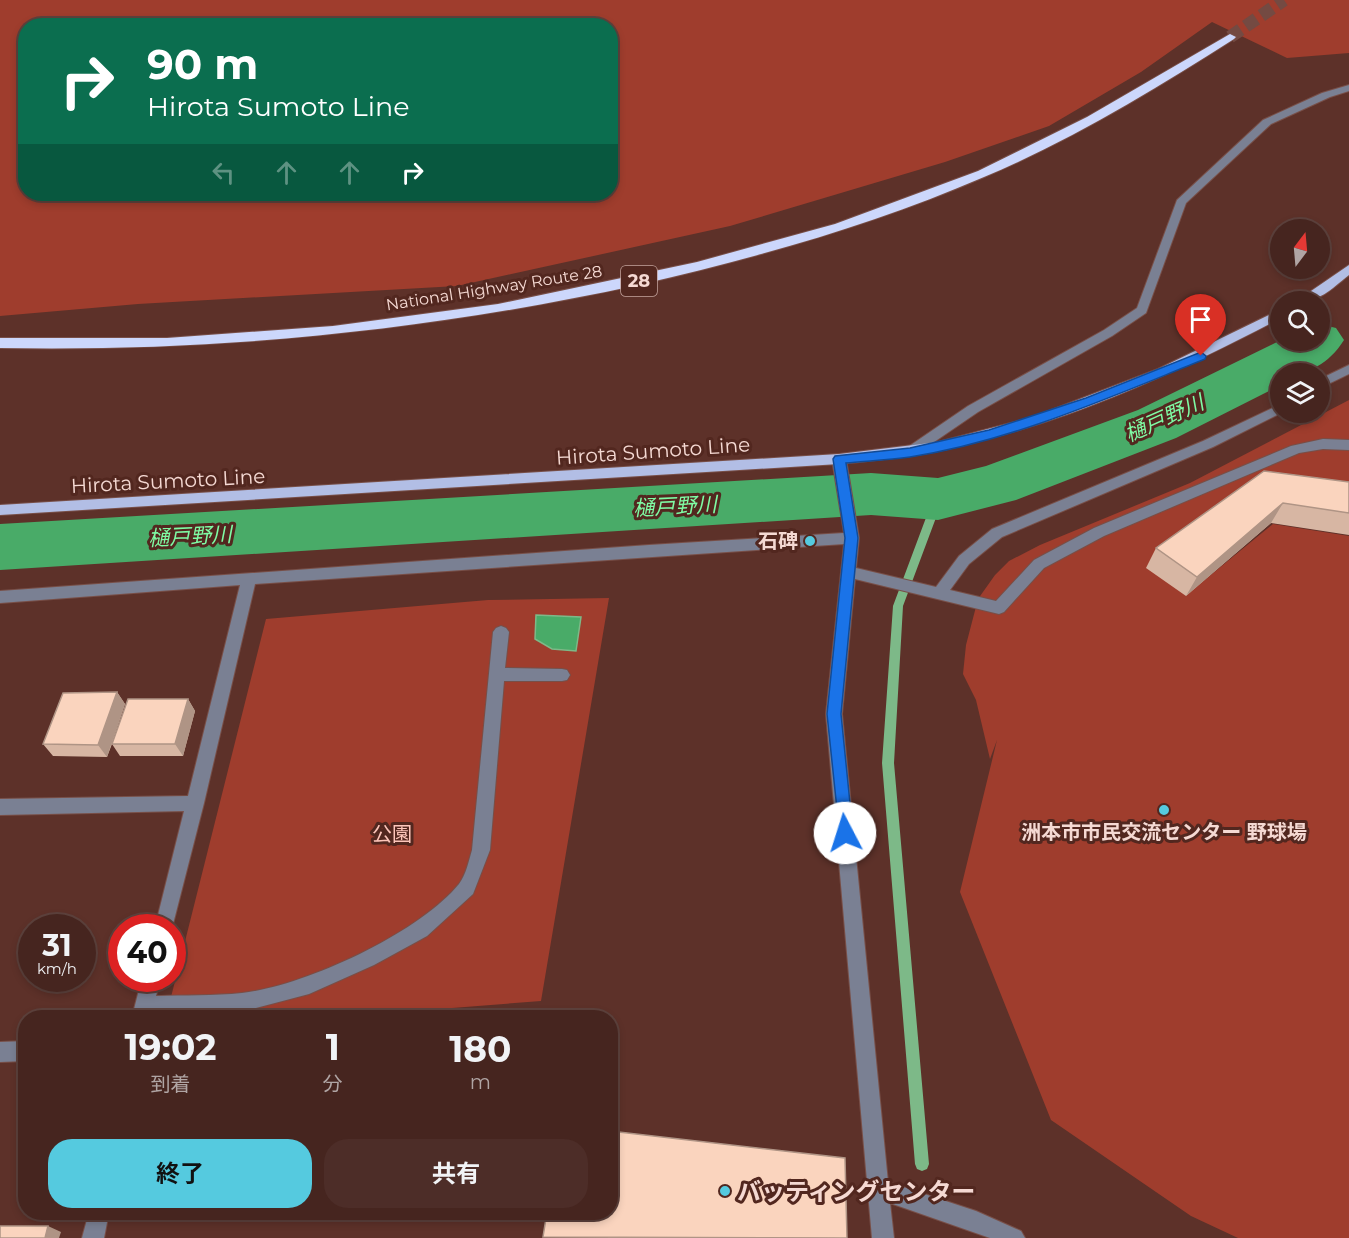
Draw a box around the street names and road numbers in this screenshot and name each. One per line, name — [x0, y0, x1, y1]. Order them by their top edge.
street label: National Highway Route 28 — [385, 262, 603, 314]
road number: 28 — [621, 266, 657, 296]
street label: Hirota Sumoto Line — [555, 432, 751, 470]
street label: Hirota Sumoto Line — [70, 464, 266, 498]

